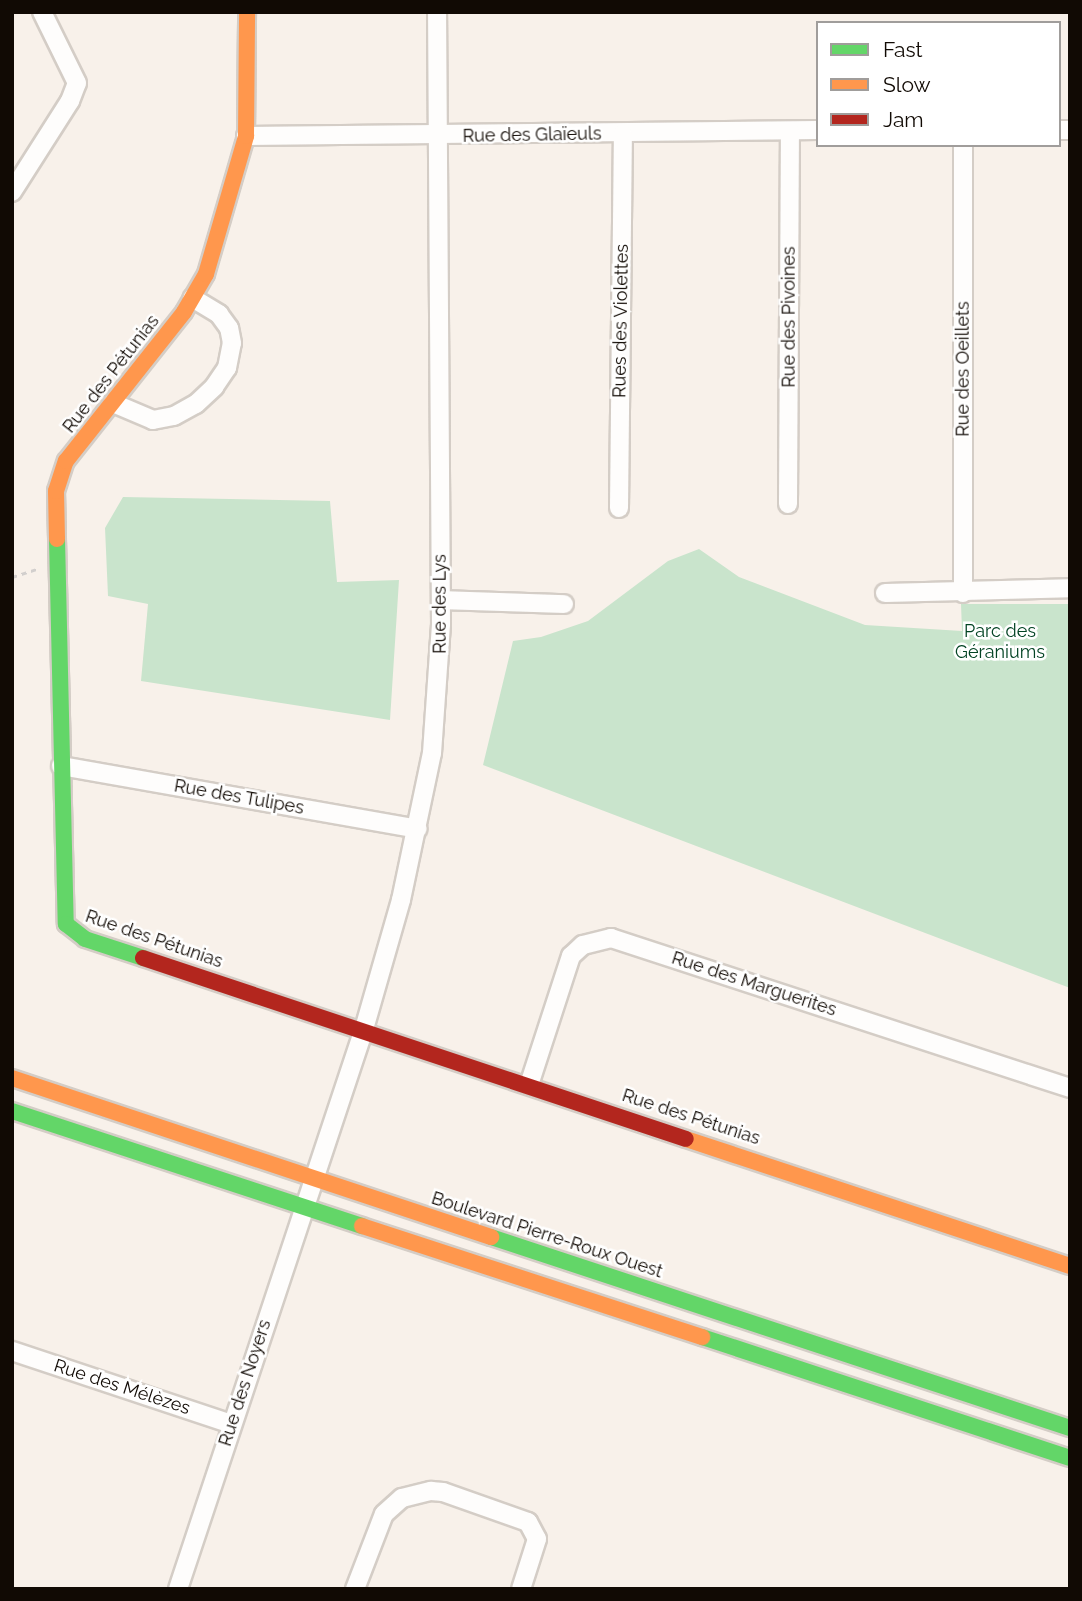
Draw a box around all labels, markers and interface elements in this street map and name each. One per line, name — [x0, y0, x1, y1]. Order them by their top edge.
legend — [816, 21, 1061, 147]
text: Fast — [883, 37, 923, 62]
text: Slow — [883, 72, 931, 97]
text: Jam — [883, 107, 924, 132]
street label: Rue des Glaïeuls — [462, 123, 602, 147]
street label: Rues des Violettes — [609, 244, 633, 398]
street label: Rue des Pivoines — [778, 246, 800, 388]
street label: Rue des Oeillets — [952, 301, 974, 437]
street label: Rue des Pétunias — [58, 311, 164, 437]
street label: Rue des Lys — [429, 554, 451, 654]
park label: Parc des Géraniums — [955, 621, 1045, 664]
street label: Rue des Tulipes — [172, 775, 306, 819]
street label: Rue des Pétunias — [83, 905, 225, 973]
street label: Rue des Marguerites — [669, 947, 839, 1021]
street label: Rue des Pétunias — [619, 1085, 763, 1149]
street label: Boulevard Pierre-Roux Ouest — [429, 1187, 665, 1283]
street label: Rue des Noyers — [214, 1317, 276, 1449]
street label: Rue des Mélèzes — [51, 1355, 193, 1419]

